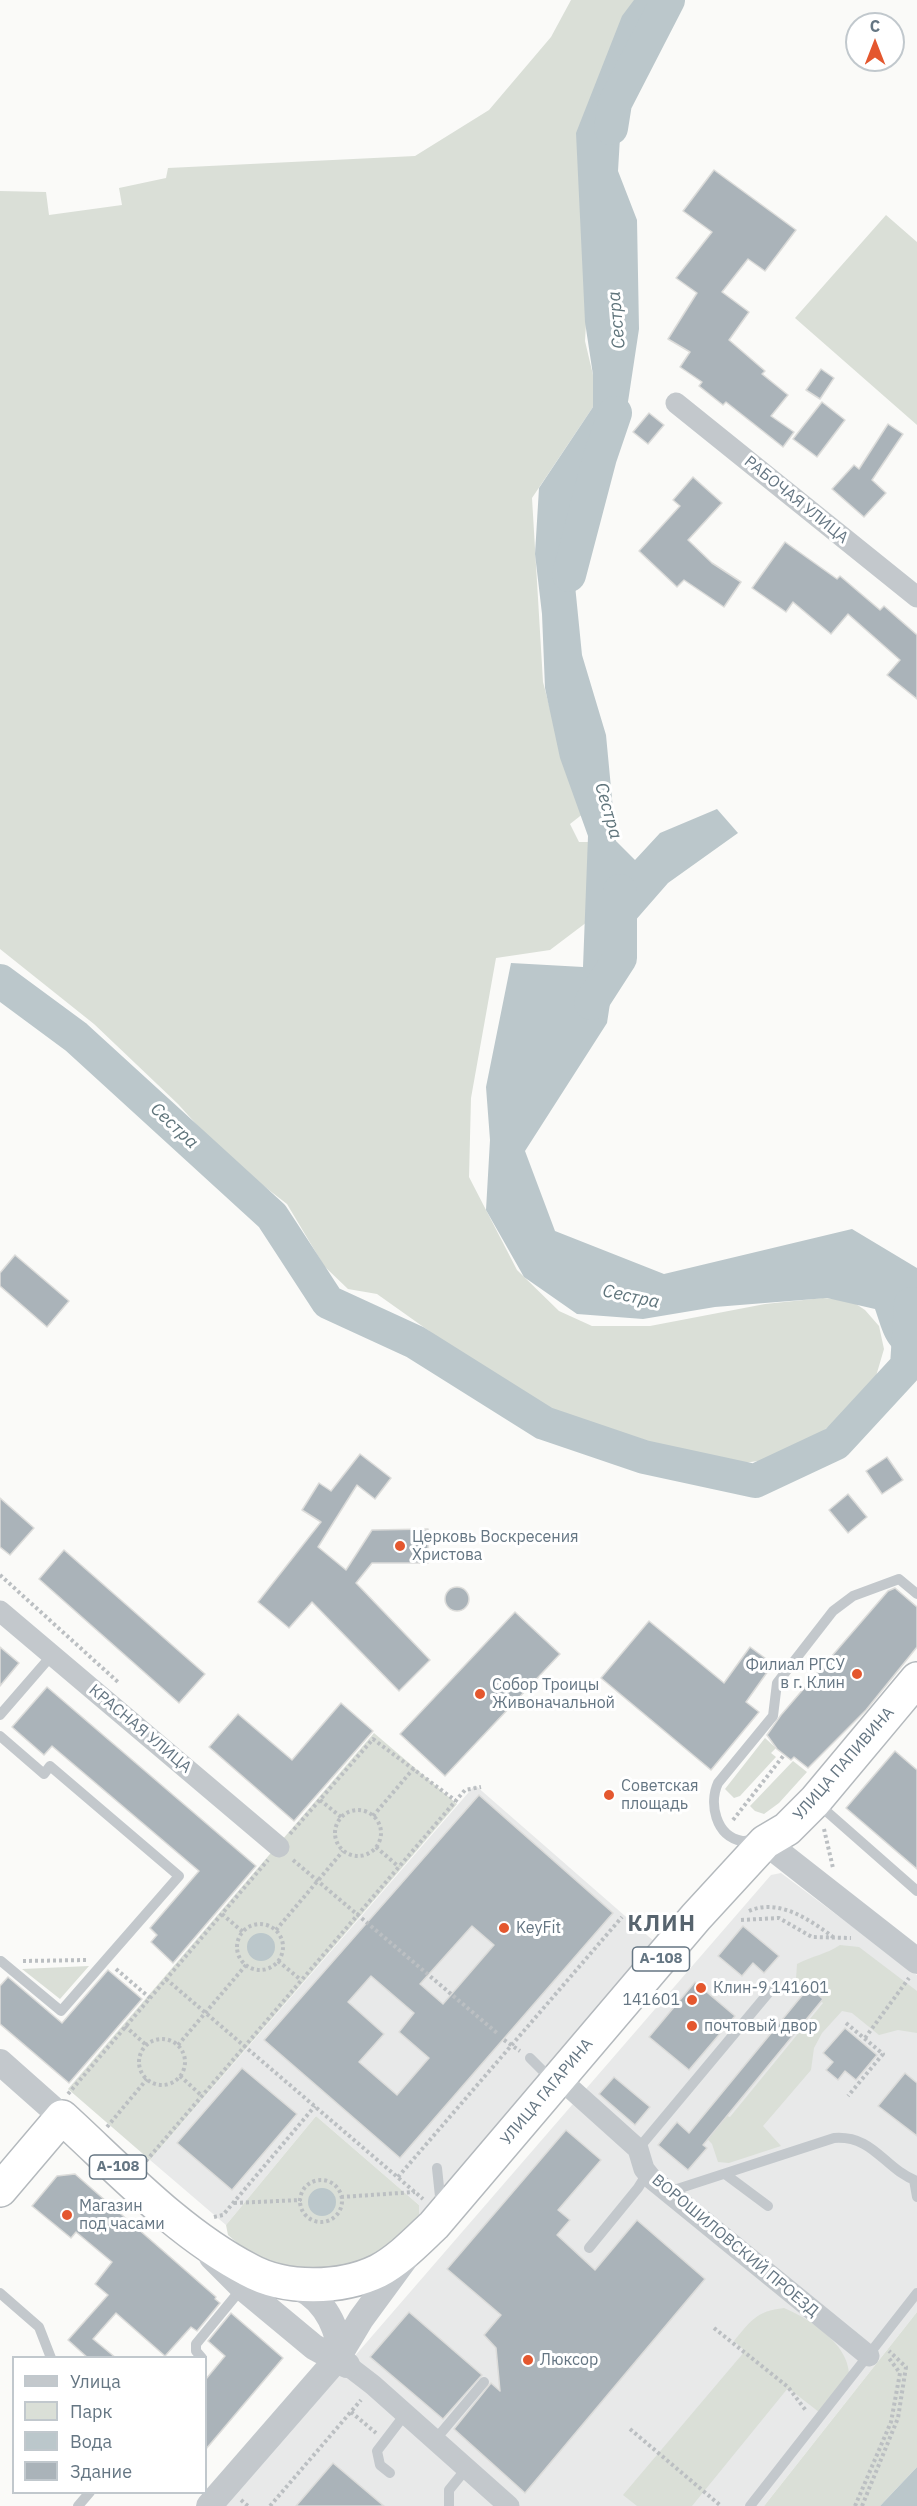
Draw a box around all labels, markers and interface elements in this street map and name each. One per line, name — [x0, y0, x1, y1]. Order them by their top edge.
north arrow — [845, 12, 905, 72]
text: С — [870, 16, 880, 36]
water label: Сестра — [604, 290, 630, 350]
street label: РАБОЧАЯ УЛИЦА — [740, 452, 852, 548]
water label: Сестра — [590, 780, 626, 842]
water label: Сестра — [146, 1099, 202, 1153]
water label: Сестра — [601, 1280, 661, 1314]
place label: Церковь Воскресения Христова — [412, 1527, 579, 1565]
marker: Церковь Воскресения Христова — [393, 1539, 407, 1553]
place label: Филиал РГСУ в г. Клин — [746, 1655, 845, 1693]
marker: Филиал РГСУ в г. Клин — [850, 1667, 864, 1681]
place label: Собор Троицы Живоначальной — [492, 1675, 615, 1713]
street label: КРАСНАЯ УЛИЦА — [85, 1681, 195, 1777]
marker: Собор Троицы Живоначальной — [473, 1687, 487, 1701]
street label: УЛИЦА ПАПИВИНА — [790, 1703, 898, 1825]
place label: Советская площадь — [621, 1776, 699, 1814]
marker: Советская площадь — [602, 1788, 616, 1802]
district label: КЛИН — [628, 1912, 696, 1938]
place label: KeyFit — [516, 1918, 561, 1938]
marker: KeyFit — [497, 1921, 511, 1935]
road number: А-108 — [632, 1947, 690, 1971]
place label: Клин-9 141601 — [713, 1978, 829, 1998]
marker: Клин-9 141601 — [694, 1981, 708, 1995]
place label: 141601 — [622, 1990, 680, 2010]
marker: 141601 — [685, 1993, 699, 2007]
place label: почтовый двор — [704, 2016, 817, 2036]
marker: почтовый двор — [685, 2019, 699, 2033]
street label: УЛИЦА ГАГАРИНА — [497, 2035, 597, 2149]
road number: А-108 — [90, 2155, 146, 2179]
street label: ВОРОШИЛОВСКИЙ ПРОЕЗД — [648, 2171, 822, 2321]
place label: Магазин под часами — [79, 2196, 165, 2234]
marker: Магазин под часами — [60, 2208, 74, 2222]
place label: Люксор — [540, 2350, 598, 2370]
marker: Люксор — [521, 2353, 535, 2367]
legend — [12, 2356, 207, 2494]
text: Улица — [70, 2370, 121, 2393]
text: Парк — [70, 2400, 112, 2423]
text: Вода — [70, 2430, 112, 2453]
text: Здание — [70, 2460, 132, 2483]

